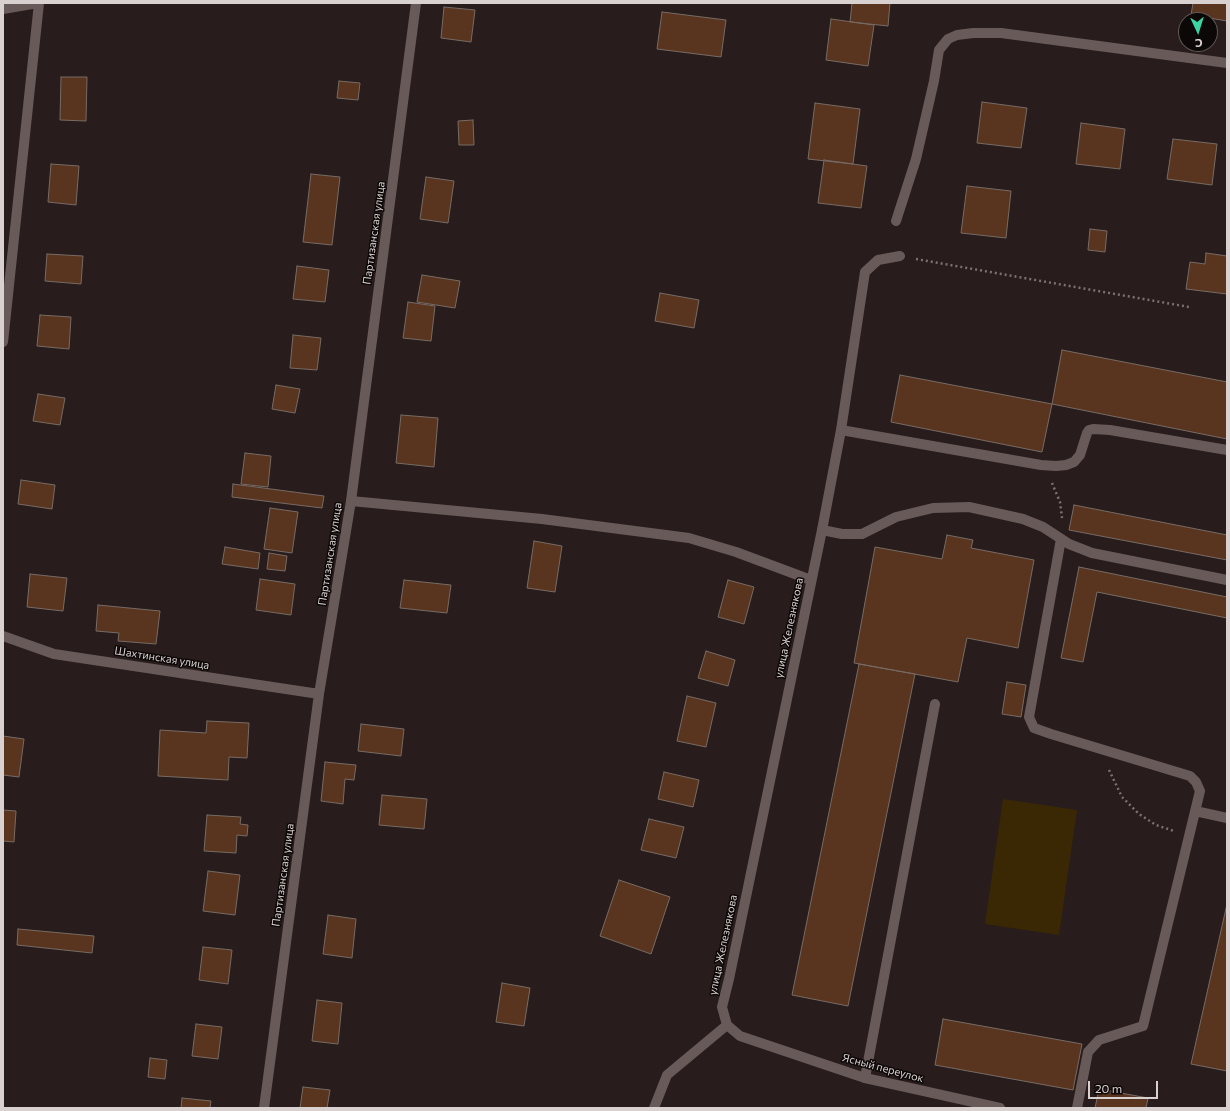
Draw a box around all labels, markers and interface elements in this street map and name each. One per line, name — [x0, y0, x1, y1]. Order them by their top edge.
north arrow — [1178, 12, 1218, 52]
text: С — [1195, 37, 1203, 50]
street label: Партизанская улица — [360, 181, 388, 285]
street label: Партизанская улица — [315, 502, 345, 606]
street label: улица Железнякова — [772, 577, 806, 679]
street label: Шахтинская улица — [114, 644, 210, 672]
street label: Партизанская улица — [269, 823, 297, 927]
street label: улица Железнякова — [706, 894, 740, 996]
street label: Ясный переулок — [841, 1051, 925, 1085]
scale bar — [1090, 1073, 1160, 1099]
text: 20 m — [1095, 1081, 1122, 1095]

